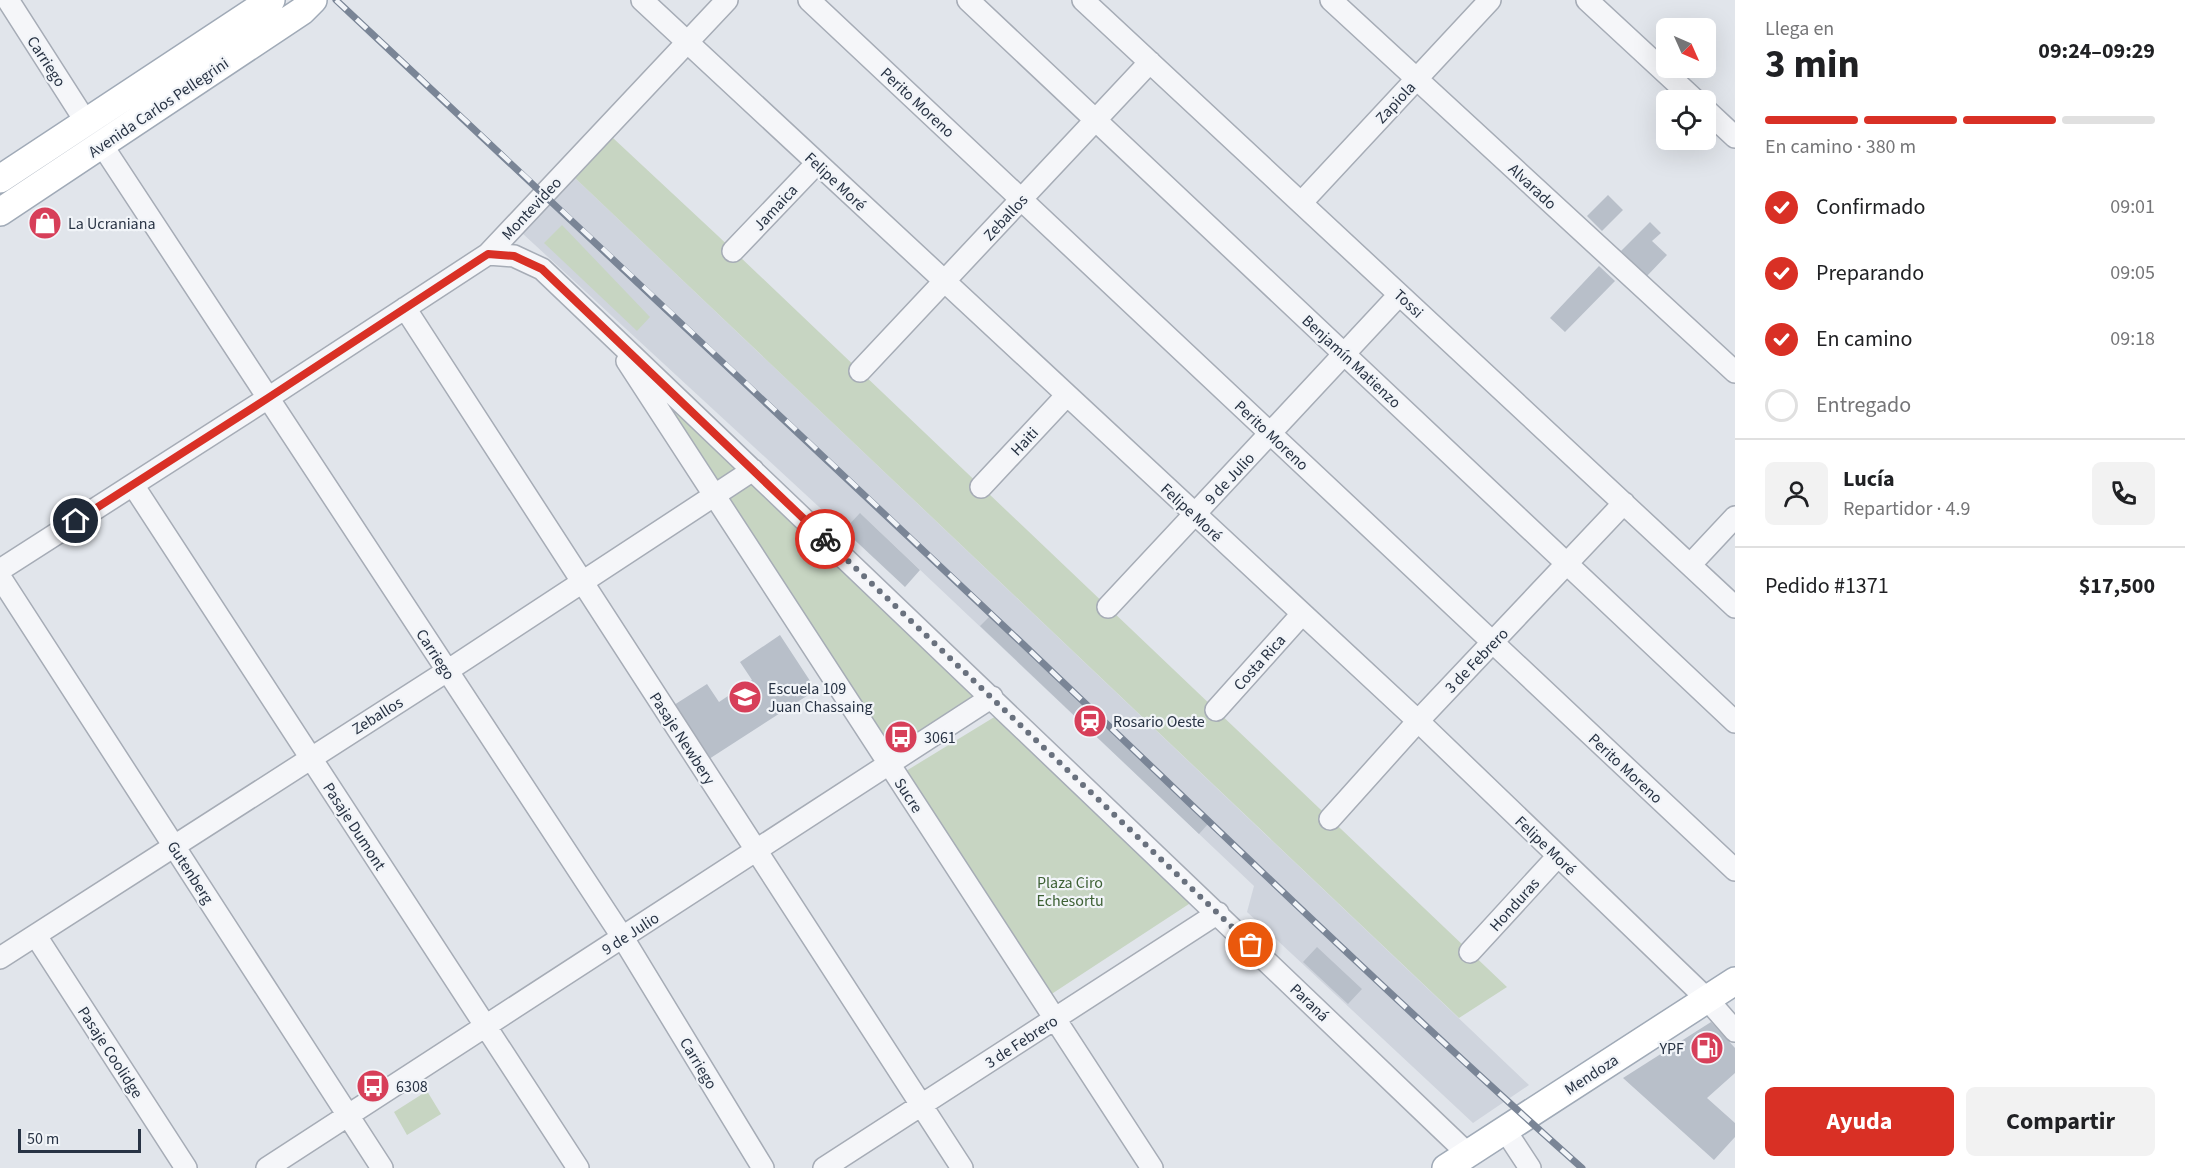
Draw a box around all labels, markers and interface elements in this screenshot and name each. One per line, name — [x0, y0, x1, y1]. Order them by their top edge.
text: Llega en — [1765, 15, 1834, 43]
north arrow — [1656, 18, 1716, 78]
map controls — [1656, 18, 1716, 150]
street label: Carriego — [22, 32, 71, 91]
text: 09:24–09:29 — [2038, 35, 2155, 67]
text: 3 min — [1765, 37, 1860, 93]
street label: Avenida Carlos Pellegrini — [84, 53, 233, 163]
street label: Perito Moreno — [875, 63, 959, 143]
street label: Zapiola — [1371, 77, 1421, 128]
button: locate — [1656, 90, 1716, 150]
text: En camino · 380 m — [1765, 133, 1916, 161]
street label: Felipe Moré — [800, 147, 871, 216]
street label: Alvarado — [1503, 159, 1561, 215]
street label: Montevideo — [497, 172, 567, 245]
street label: Jamaica — [749, 180, 803, 236]
street label: Zeballos — [978, 189, 1033, 246]
icon: check — [1765, 191, 1798, 224]
text: Confirmado — [1816, 191, 1925, 223]
text: 09:01 — [2110, 193, 2155, 221]
shop icon: La Ucraniana — [27, 205, 63, 241]
place label: La Ucraniana — [68, 213, 155, 235]
icon: check — [1765, 257, 1798, 290]
text: Preparando — [1816, 257, 1924, 289]
text: 09:05 — [2110, 259, 2155, 287]
street label: Tossi — [1389, 284, 1428, 323]
street label: Benjamín Matienzo — [1297, 310, 1406, 413]
icon: check — [1765, 323, 1798, 356]
text: En camino — [1816, 323, 1913, 355]
text: 09:18 — [2110, 325, 2155, 353]
text: Entregado — [1816, 389, 1911, 421]
street label: Perito Moreno — [1229, 396, 1313, 476]
street label: Haiti — [1006, 423, 1044, 461]
street label: 9 de Julio — [1200, 448, 1260, 510]
button: person — [1765, 462, 1828, 525]
button: phone — [2092, 462, 2155, 525]
text: Lucía — [1843, 463, 1895, 495]
street label: Felipe Moré — [1156, 478, 1227, 547]
pin — [50, 495, 101, 546]
text: Repartidor · 4.9 — [1843, 495, 1970, 523]
icon: home — [59, 504, 92, 537]
courier — [795, 509, 855, 569]
icon: bike — [809, 523, 842, 556]
text: Pedido #1371 — [1765, 570, 1889, 602]
text: $17,500 — [2079, 570, 2155, 602]
street label: 3 de Febrero — [1440, 623, 1513, 698]
street label: Carriego — [411, 625, 460, 684]
street label: Costa Rica — [1229, 630, 1291, 696]
place label: Escuela 109 Juan Chassaing — [768, 678, 873, 718]
school or university icon: Escuela 109 Juan Chassaing — [727, 679, 763, 715]
street label: Pasaje Newbery — [644, 688, 721, 790]
street label: Zeballos — [348, 691, 408, 740]
station icon: Rosario Oeste — [1072, 703, 1108, 739]
place label: Rosario Oeste — [1113, 711, 1205, 733]
bus stop icon: 3061 — [883, 719, 919, 755]
place label: 3061 — [924, 727, 956, 749]
street label: Perito Moreno — [1583, 729, 1667, 809]
street label: Sucre — [889, 774, 928, 817]
street label: Pasaje Dumont — [317, 778, 391, 875]
street label: Felipe Moré — [1510, 811, 1581, 881]
street label: Gutenberg — [162, 837, 219, 908]
park label: Plaza Ciro Echesortu — [1036, 872, 1104, 912]
street label: Honduras — [1485, 873, 1545, 936]
street label: 9 de Julio — [598, 907, 663, 961]
pin — [1225, 919, 1276, 970]
icon: bag — [1234, 928, 1267, 961]
street label: Paraná — [1285, 979, 1334, 1027]
street label: Pasaje Coolidge — [72, 1002, 148, 1103]
street label: 3 de Febrero — [981, 1010, 1062, 1074]
fuel station icon: YPF — [1689, 1030, 1725, 1066]
street label: Carriego — [674, 1034, 722, 1093]
place label: YPF — [1658, 1038, 1684, 1060]
street label: Mendoza — [1560, 1049, 1623, 1100]
bus stop icon: 6308 — [355, 1068, 391, 1104]
place label: 6308 — [396, 1076, 428, 1098]
button: Ayuda — [1765, 1087, 1954, 1156]
button: Compartir — [1966, 1087, 2155, 1156]
scale bar — [18, 1126, 141, 1154]
text: 50 m — [27, 1128, 59, 1150]

